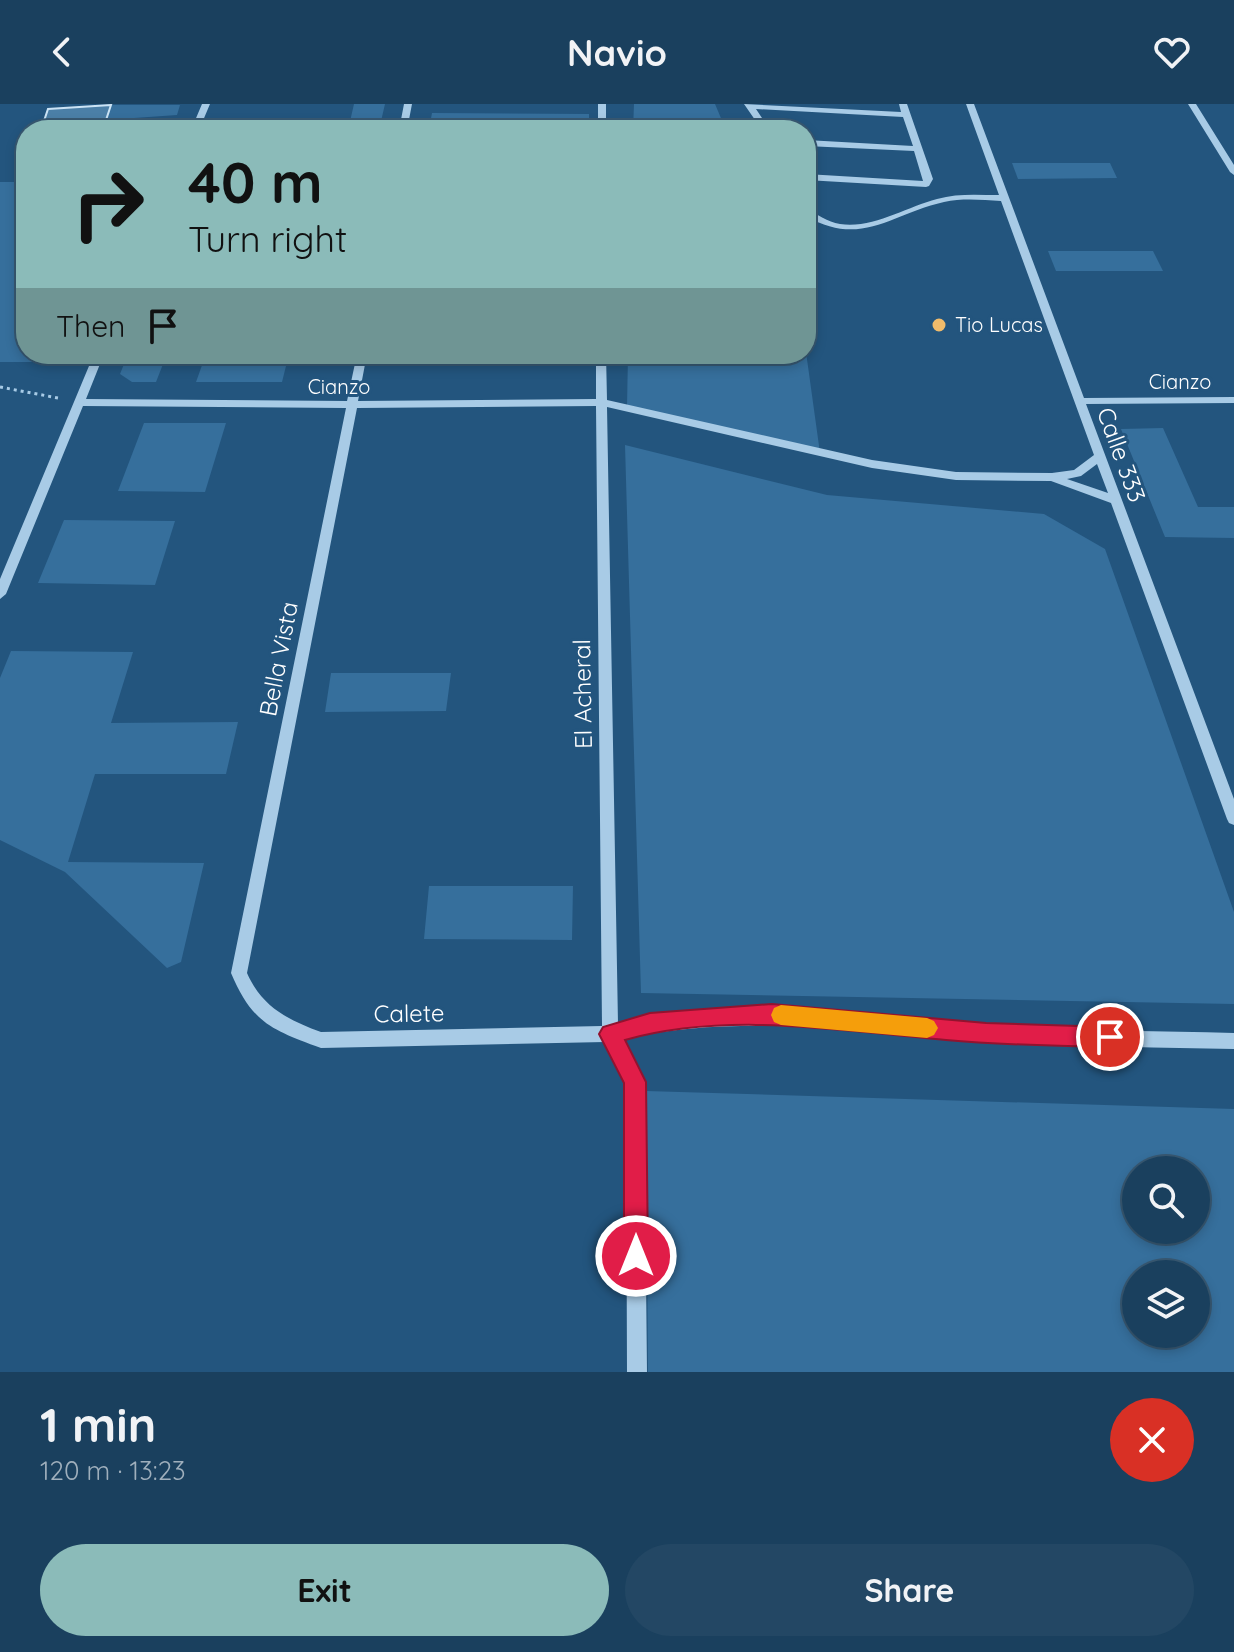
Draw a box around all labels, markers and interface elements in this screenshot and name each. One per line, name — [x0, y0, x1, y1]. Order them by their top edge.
icon: back — [40, 30, 84, 74]
text: Navio — [567, 30, 667, 75]
icon: heart — [1150, 30, 1194, 74]
text: 40 m — [188, 147, 323, 217]
icon: right — [56, 152, 160, 256]
text: Turn right — [188, 216, 347, 261]
icon: arrive — [141, 304, 185, 348]
text: Then — [56, 307, 125, 345]
place label: Tio Lucas — [955, 312, 1043, 337]
marker: Tio Lucas — [930, 316, 948, 334]
street label: Cianzo — [1149, 369, 1211, 394]
street label: Cianzo — [308, 374, 370, 399]
street label: Calle 333 — [1091, 403, 1153, 506]
street label: Bella Vista — [252, 599, 304, 719]
street label: El Acheral — [566, 639, 598, 749]
street label: Calete — [373, 997, 445, 1029]
pin — [1076, 1003, 1144, 1071]
icon: arrive — [1088, 1015, 1132, 1059]
map controls — [1122, 1156, 1210, 1348]
button: search — [1122, 1156, 1210, 1244]
position arrow — [594, 1214, 678, 1298]
button: layers — [1122, 1260, 1210, 1348]
text: 1 min — [40, 1394, 156, 1454]
button: close — [1110, 1398, 1194, 1482]
text: 120 m · 13:23 — [40, 1454, 186, 1487]
button: Exit — [40, 1544, 609, 1636]
button: Share — [625, 1544, 1194, 1636]

